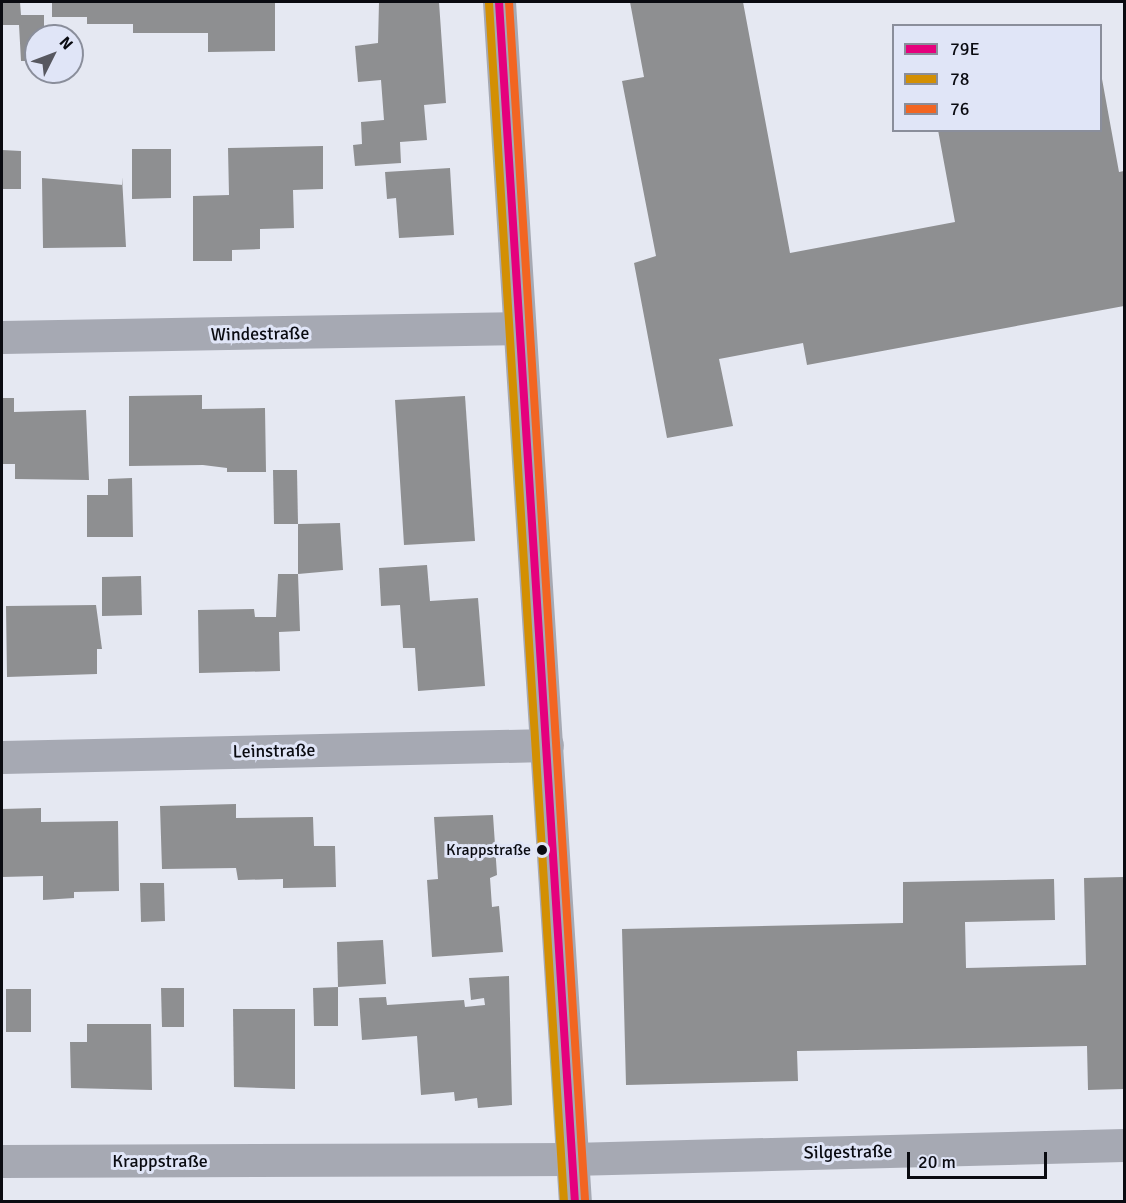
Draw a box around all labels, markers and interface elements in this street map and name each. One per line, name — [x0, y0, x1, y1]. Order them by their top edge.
north arrow — [24, 24, 84, 84]
legend — [892, 24, 1102, 132]
text: N — [55, 32, 77, 54]
text: 79E — [950, 38, 980, 60]
text: 78 — [950, 68, 969, 90]
text: 76 — [950, 98, 969, 120]
street label: Windestraße — [211, 322, 309, 346]
street label: Leinstraße — [232, 739, 316, 763]
place label: Krappstraße — [446, 840, 531, 860]
marker: Krappstraße — [536, 844, 548, 856]
street label: Silgestraße — [803, 1140, 893, 1164]
scale bar — [910, 1140, 1050, 1178]
street label: Krappstraße — [112, 1150, 208, 1172]
text: 20 m — [918, 1151, 956, 1173]

